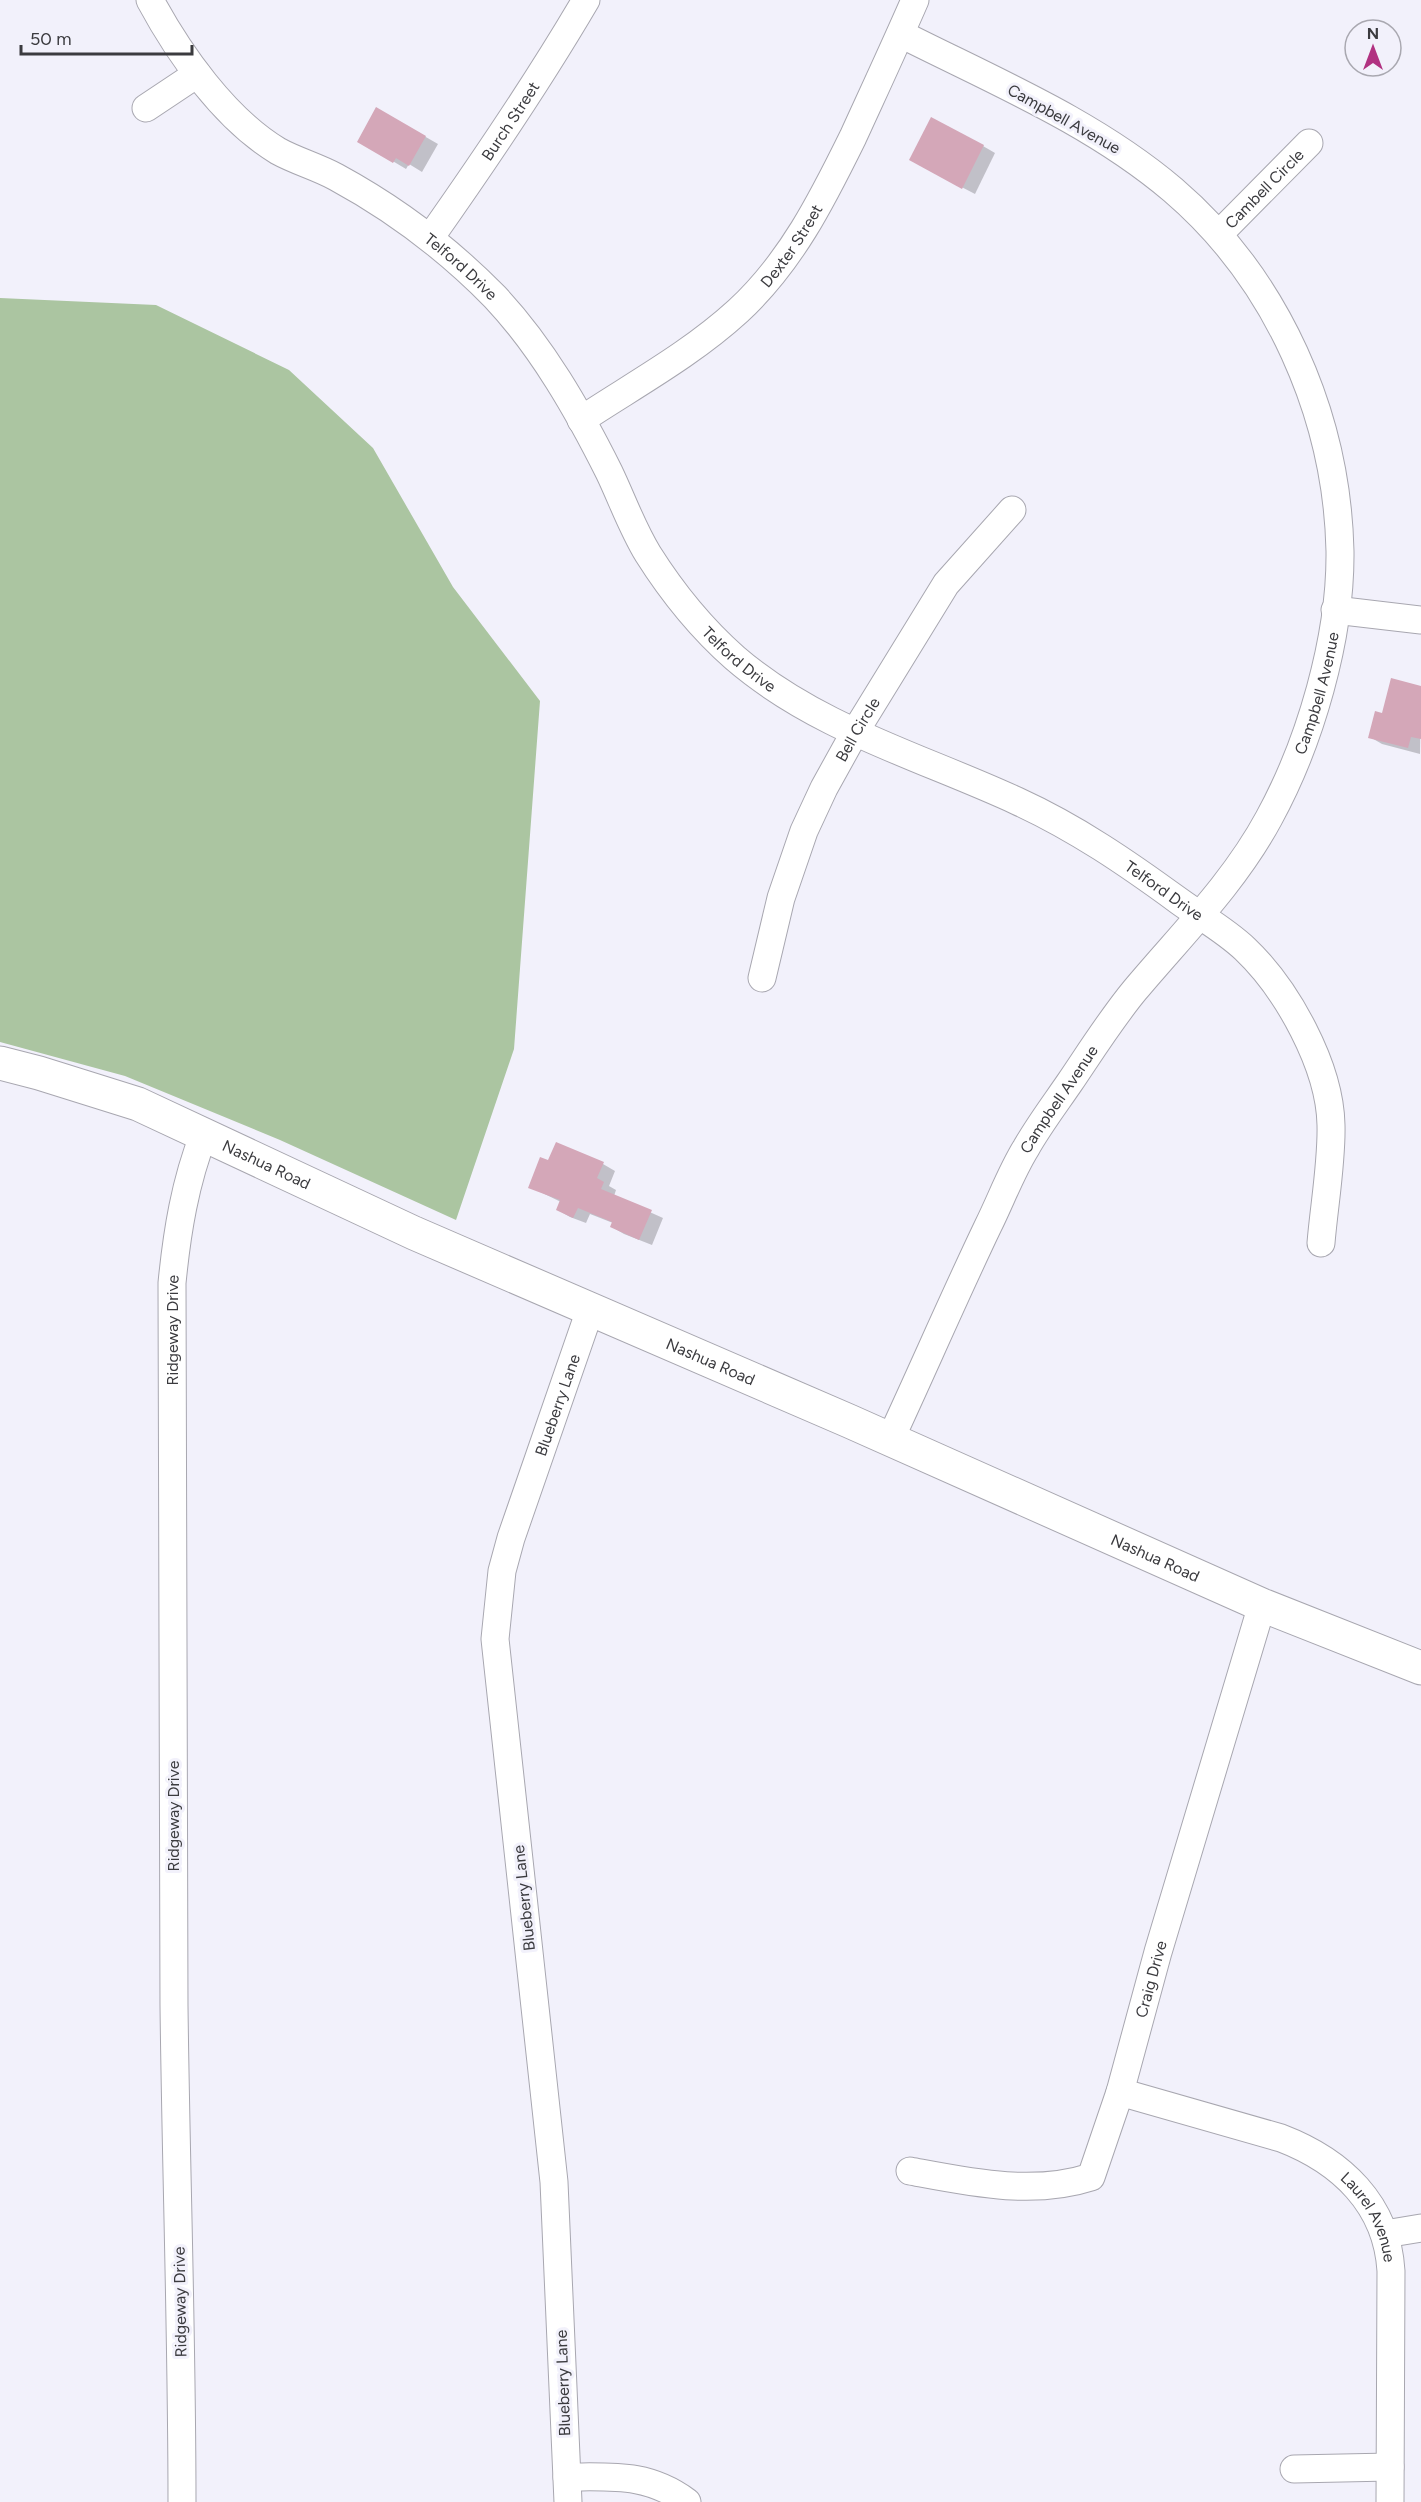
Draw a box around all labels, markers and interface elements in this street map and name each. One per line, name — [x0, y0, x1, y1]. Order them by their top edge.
scale bar — [21, 18, 192, 56]
north arrow — [1343, 18, 1403, 78]
text: N — [1367, 24, 1379, 43]
text: 50 m — [30, 28, 72, 50]
street label: Burch Street — [477, 78, 543, 164]
street label: Campbell Avenue — [1004, 80, 1124, 158]
street label: Cambell Circle — [1221, 145, 1308, 232]
street label: Dexter Street — [756, 201, 826, 291]
street label: Telford Drive — [421, 229, 502, 304]
street label: Telford Drive — [698, 622, 780, 696]
street label: Campbell Avenue — [1290, 630, 1342, 757]
street label: Bell Circle — [831, 694, 884, 765]
street label: Telford Drive — [1122, 856, 1207, 924]
street label: Campbell Avenue — [1016, 1041, 1102, 1156]
street label: Nashua Road — [220, 1135, 314, 1193]
street label: Ridgeway Drive — [163, 1273, 182, 1386]
street label: Nashua Road — [663, 1334, 758, 1389]
street label: Blueberry Lane — [531, 1351, 584, 1458]
street label: Nashua Road — [1108, 1530, 1203, 1586]
street label: Ridgeway Drive — [164, 1760, 183, 1871]
street label: Blueberry Lane — [509, 1844, 539, 1952]
street label: Craig Drive — [1131, 1938, 1171, 2020]
street label: Laurel Avenue — [1337, 2168, 1400, 2264]
street label: Ridgeway Drive — [170, 2246, 190, 2358]
street label: Blueberry Lane — [552, 2329, 574, 2437]

